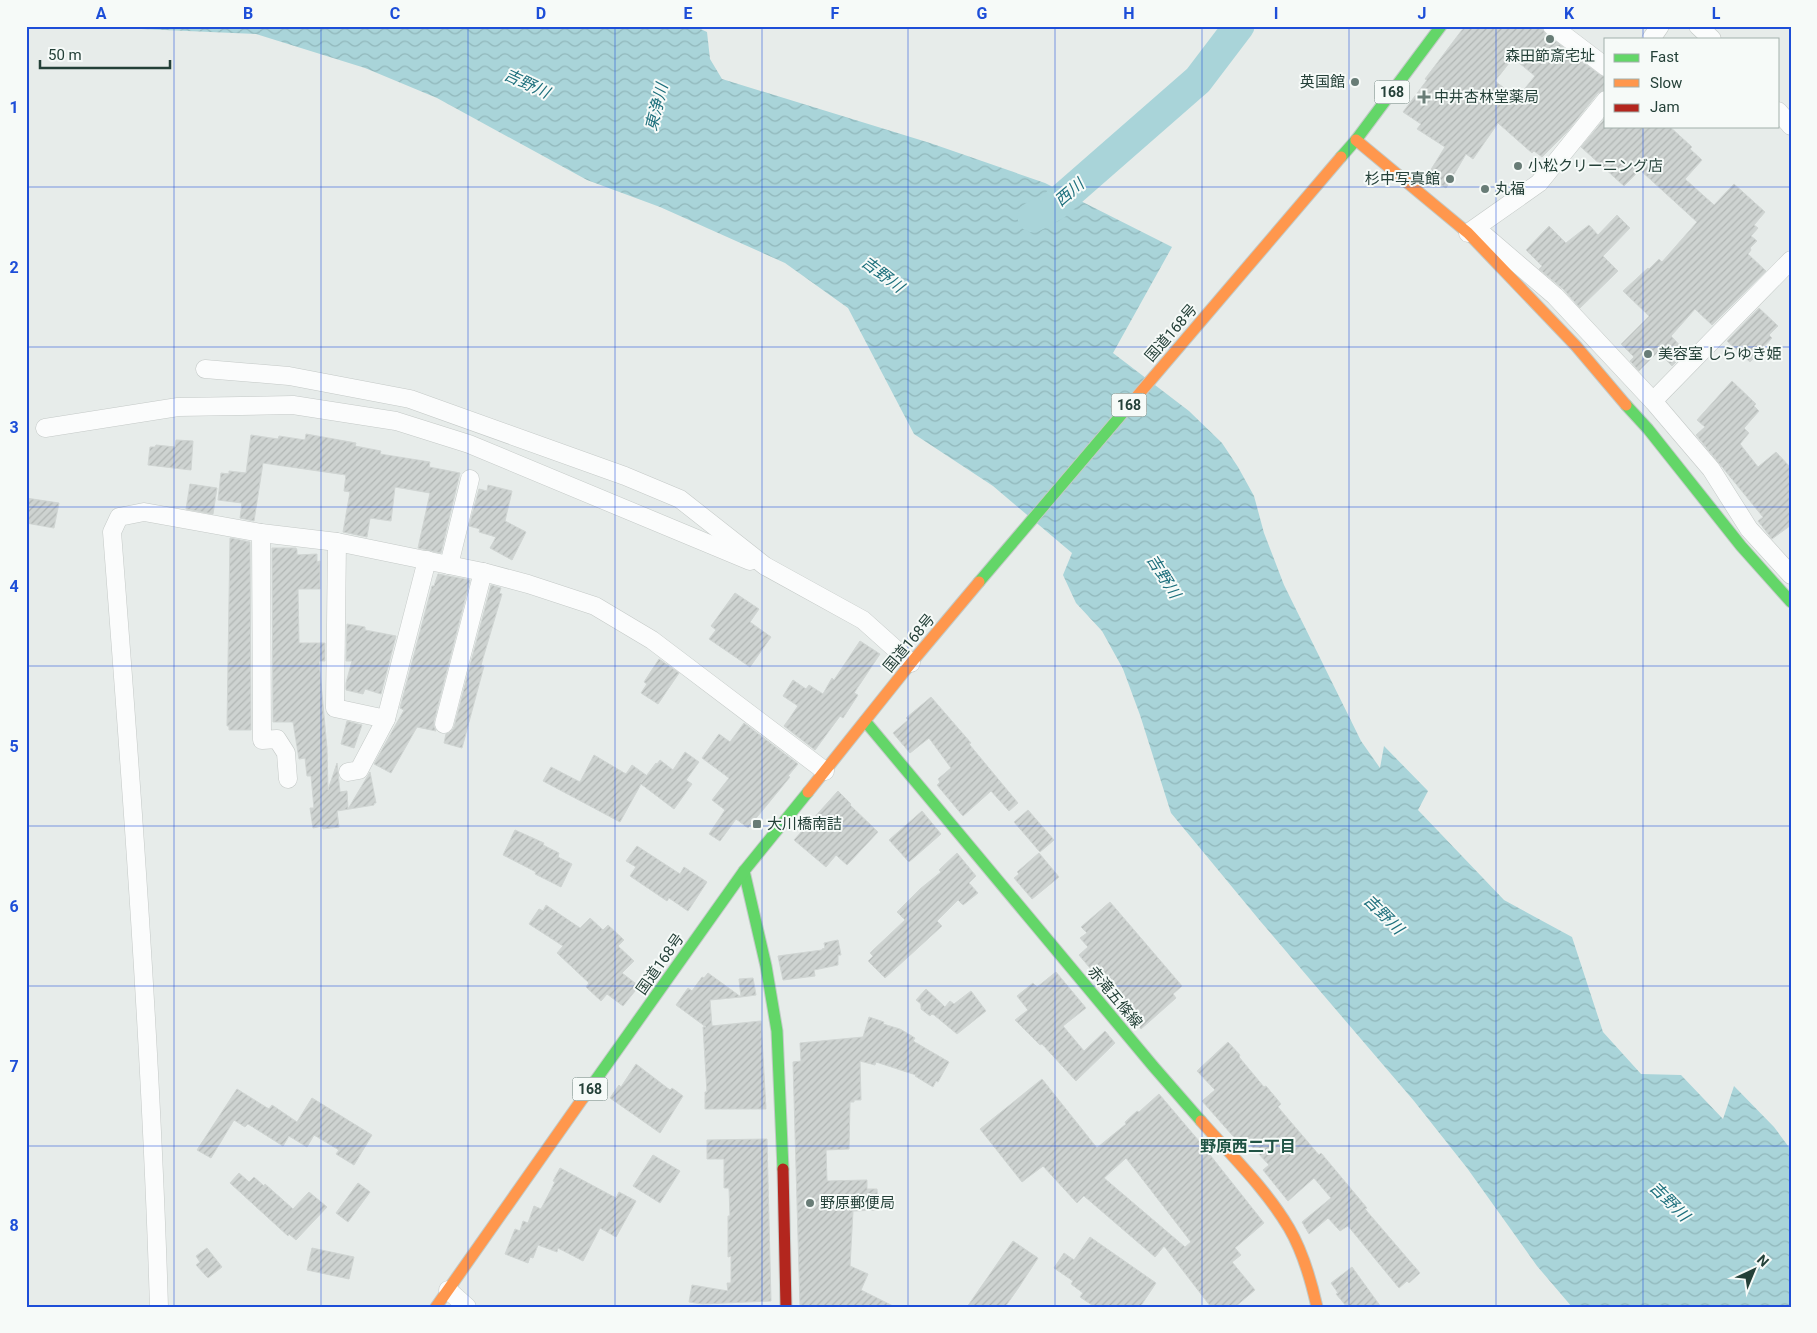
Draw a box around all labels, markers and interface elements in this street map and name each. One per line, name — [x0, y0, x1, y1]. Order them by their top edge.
text: A — [96, 4, 107, 23]
text: B — [243, 4, 253, 23]
text: C — [390, 4, 400, 23]
text: D — [536, 4, 546, 23]
text: E — [684, 4, 693, 23]
text: F — [831, 4, 840, 23]
text: G — [977, 4, 988, 23]
text: H — [1123, 4, 1135, 23]
text: I — [1274, 4, 1278, 23]
text: J — [1418, 4, 1426, 23]
text: K — [1564, 4, 1575, 23]
text: L — [1712, 4, 1721, 23]
marker: 森田節斎宅址 — [1544, 33, 1556, 45]
scale bar — [40, 38, 170, 70]
legend — [1604, 38, 1780, 128]
text: 50 m — [48, 46, 82, 64]
place label: 森田節斎宅址 — [1505, 47, 1595, 65]
text: Fast — [1650, 48, 1679, 66]
water label: 吉野川 — [501, 65, 554, 103]
place label: 英国館 — [1300, 73, 1345, 91]
text: Slow — [1650, 74, 1682, 92]
marker: 英国館 — [1349, 76, 1361, 88]
water label: 東浄川 — [641, 80, 672, 133]
road number: 168 — [1374, 80, 1410, 104]
place label: 中井杏林堂薬局 — [1434, 88, 1539, 106]
marker: 中井杏林堂薬局 — [1418, 91, 1430, 103]
text: 1 — [9, 98, 19, 117]
text: Jam — [1650, 98, 1680, 116]
place label: 小松クリーニング店 — [1528, 157, 1663, 175]
marker: 小松クリーニング店 — [1512, 160, 1524, 172]
place label: 杉中写真館 — [1365, 170, 1440, 188]
marker: 杉中写真館 — [1444, 173, 1456, 185]
water label: 西川 — [1051, 174, 1089, 210]
place label: 丸福 — [1495, 180, 1525, 198]
marker: 丸福 — [1479, 183, 1491, 195]
water label: 吉野川 — [858, 252, 909, 298]
text: 2 — [9, 258, 19, 277]
street label: 国道168号 — [1141, 301, 1201, 365]
place label: 美容室 しらゆき姫 — [1658, 345, 1782, 363]
marker: 美容室 しらゆき姫 — [1642, 348, 1654, 360]
road number: 168 — [1112, 394, 1146, 416]
text: 3 — [9, 418, 19, 437]
water label: 吉野川 — [1143, 551, 1185, 603]
text: 4 — [9, 577, 19, 596]
street label: 国道168号 — [880, 610, 938, 676]
text: 5 — [9, 737, 19, 756]
place label: 大川橋南詰 — [767, 815, 842, 833]
marker: 大川橋南詰 — [751, 818, 763, 830]
water label: 吉野川 — [1360, 891, 1409, 939]
text: 6 — [9, 897, 19, 916]
street label: 国道168号 — [632, 930, 688, 998]
street label: 赤滝五條線 — [1084, 962, 1146, 1032]
text: 7 — [9, 1057, 19, 1076]
road number: 168 — [572, 1078, 608, 1100]
district label: 野原西二丁目 — [1200, 1137, 1296, 1156]
water label: 吉野川 — [1646, 1178, 1695, 1226]
place label: 野原郵便局 — [820, 1194, 895, 1212]
marker: 野原郵便局 — [804, 1197, 816, 1209]
text: 8 — [9, 1216, 19, 1235]
north arrow — [1730, 1246, 1780, 1296]
text: N — [1754, 1251, 1772, 1270]

